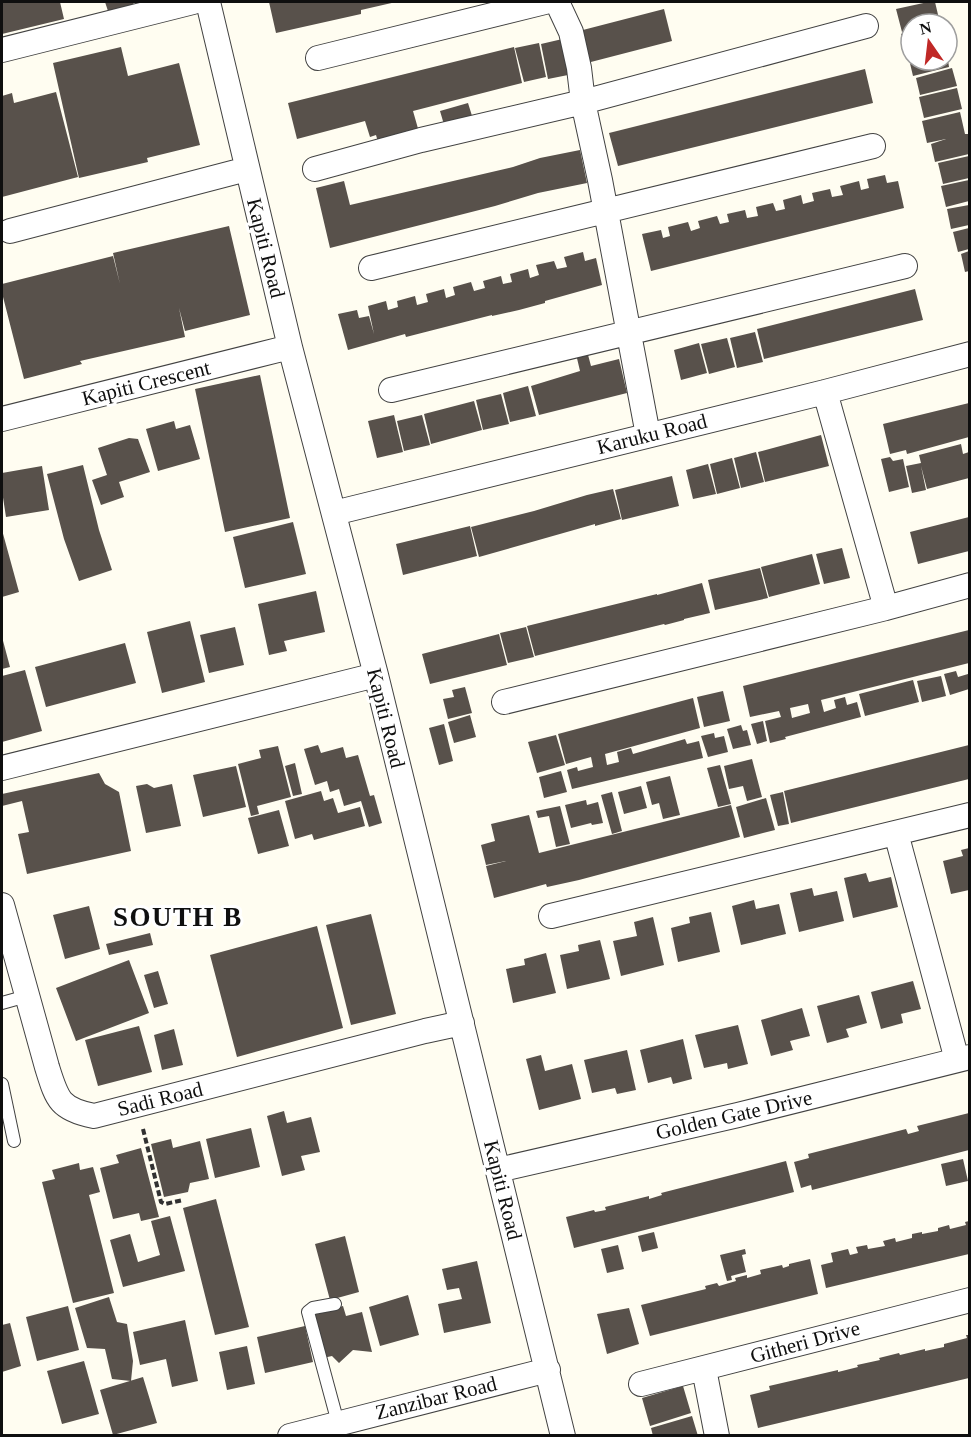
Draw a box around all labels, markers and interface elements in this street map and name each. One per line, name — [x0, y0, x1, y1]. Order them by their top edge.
north arrow — [899, 12, 959, 72]
text: N — [918, 18, 934, 38]
street label: Kapiti Road — [242, 196, 290, 301]
street label: Kapiti Crescent — [79, 355, 213, 411]
street label: Karuku Road — [594, 409, 710, 459]
street label: Kapiti Road — [362, 666, 410, 771]
district label: SOUTH B — [113, 902, 243, 932]
street label: Sadi Road — [115, 1077, 206, 1121]
street label: Golden Gate Drive — [653, 1085, 815, 1145]
street label: Kapiti Road — [479, 1138, 527, 1243]
street label: Githeri Drive — [748, 1316, 862, 1368]
street label: Zanzibar Road — [373, 1371, 500, 1425]

